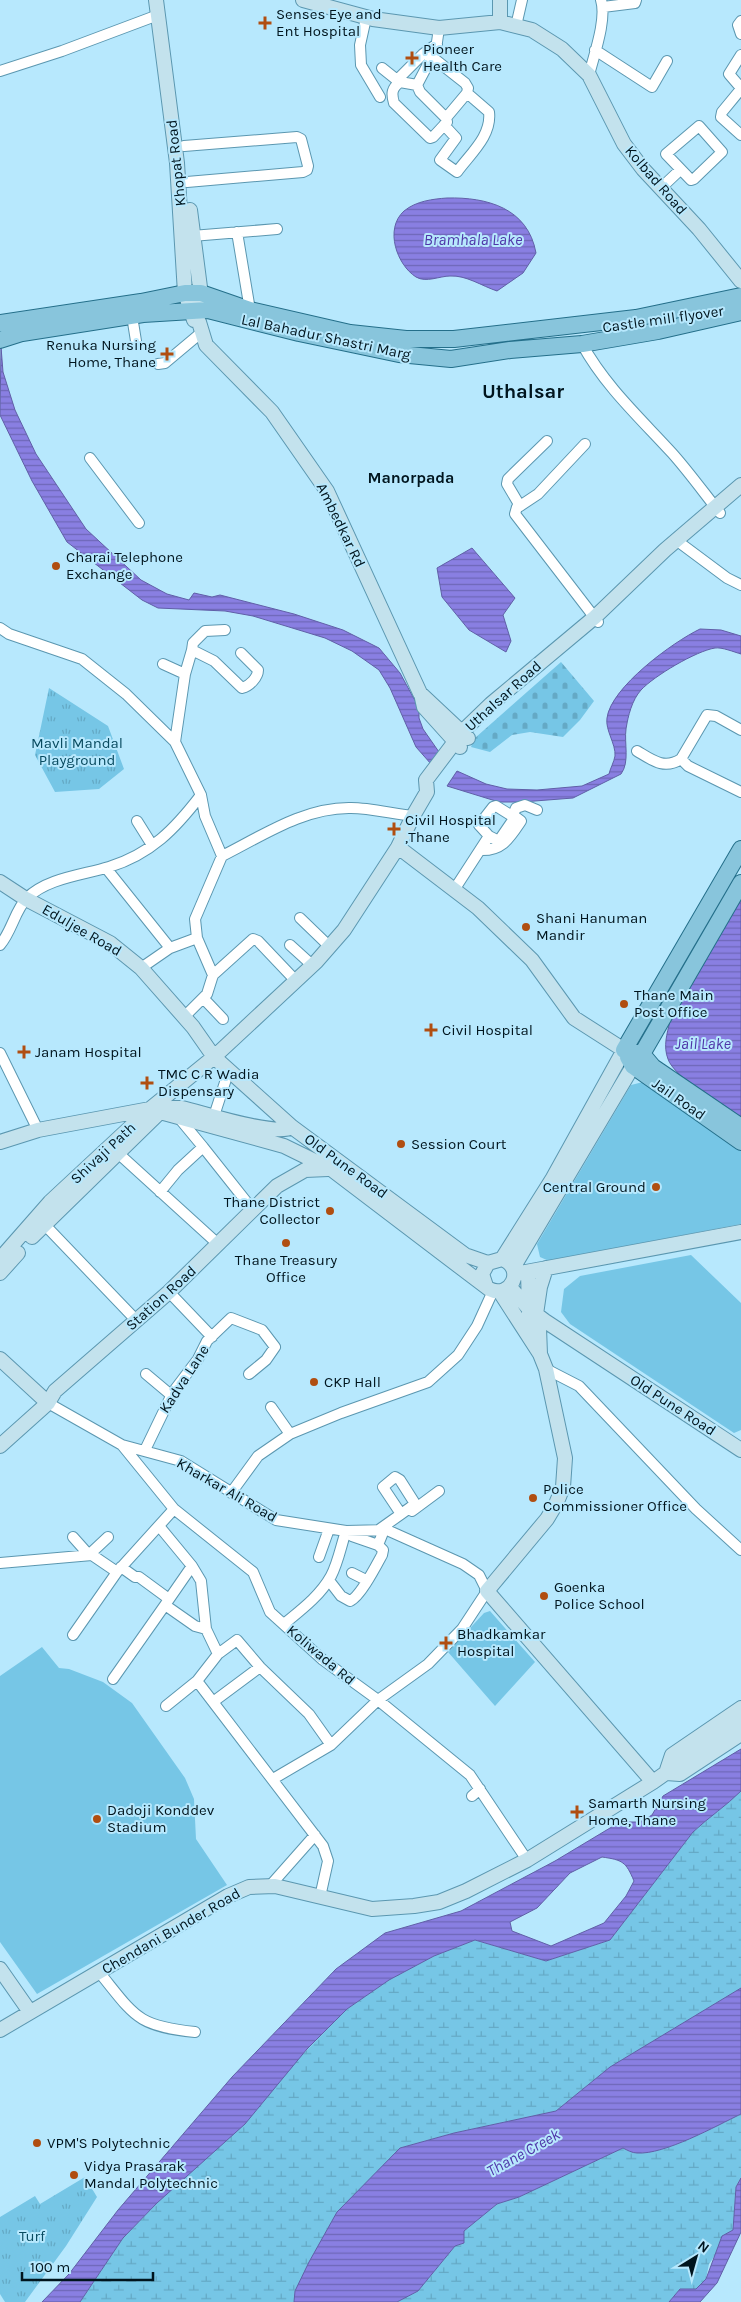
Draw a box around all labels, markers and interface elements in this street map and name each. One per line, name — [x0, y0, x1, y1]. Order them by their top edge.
place label: Senses Eye and Ent Hospital — [276, 5, 382, 40]
marker: Senses Eye and Ent Hospital — [258, 16, 272, 30]
place label: Pioneer Health Care — [423, 40, 502, 75]
marker: Pioneer Health Care — [405, 51, 419, 65]
street label: Khopat Road — [162, 119, 190, 207]
street label: Kolbad Road — [621, 142, 691, 218]
water label: Bramhala Lake — [424, 230, 523, 249]
street label: Castle mill flyover — [601, 302, 725, 336]
street label: Lal Bahadur Shastri Marg — [240, 310, 413, 364]
place label: Renuka Nursing Home, Thane — [46, 336, 157, 371]
marker: Renuka Nursing Home, Thane — [160, 347, 174, 361]
district label: Uthalsar — [482, 380, 564, 403]
district label: Manorpada — [368, 468, 454, 487]
street label: Ambedkar Rd — [313, 480, 369, 570]
place label: Charai Telephone Exchange — [66, 548, 183, 583]
marker: Charai Telephone Exchange — [50, 560, 62, 572]
street label: Uthalsar Road — [461, 657, 545, 735]
park label: Mavli Mandal Playground — [31, 734, 123, 769]
place label: Civil Hospital ,Thane — [405, 811, 496, 846]
marker: Civil Hospital ,Thane — [387, 822, 401, 836]
street label: Eduljee Road — [39, 900, 125, 960]
place label: Shani Hanuman Mandir — [536, 909, 647, 944]
marker: Shani Hanuman Mandir — [520, 921, 532, 933]
place label: Thane Main Post Office — [634, 986, 714, 1021]
marker: Thane Main Post Office — [618, 998, 630, 1010]
place label: Civil Hospital — [442, 1021, 533, 1039]
marker: Civil Hospital — [424, 1023, 438, 1037]
water label: Jail Lake — [675, 1034, 732, 1053]
place label: Janam Hospital — [35, 1043, 142, 1061]
marker: Janam Hospital — [17, 1045, 31, 1059]
place label: TMC C R Wadia Dispensary — [158, 1065, 259, 1100]
street label: Jail Road — [649, 1074, 709, 1124]
marker: TMC C R Wadia Dispensary — [140, 1076, 154, 1090]
street label: Shivaji Path — [67, 1118, 139, 1188]
street label: Old Pune Road — [301, 1130, 391, 1202]
place label: Session Court — [411, 1135, 507, 1153]
marker: Session Court — [395, 1138, 407, 1150]
place label: Central Ground — [543, 1178, 646, 1196]
marker: Central Ground — [650, 1181, 662, 1193]
place label: Thane District Collector — [224, 1193, 321, 1228]
marker: Thane District Collector — [324, 1205, 336, 1217]
marker: Thane Treasury Office — [280, 1237, 292, 1249]
place label: Thane Treasury Office — [235, 1251, 337, 1286]
street label: Station Road — [122, 1262, 200, 1334]
street label: Kadva Lane — [155, 1342, 213, 1416]
street label: Old Pune Road — [627, 1371, 719, 1439]
place label: CKP Hall — [324, 1373, 381, 1391]
marker: CKP Hall — [308, 1376, 320, 1388]
street label: Kharkar Ali Road — [174, 1454, 280, 1526]
place label: Police Commissioner Office — [543, 1480, 687, 1515]
marker: Police Commissioner Office — [527, 1492, 539, 1504]
place label: Goenka Police School — [554, 1578, 645, 1613]
marker: Goenka Police School — [538, 1590, 550, 1602]
street label: Koliwada Rd — [283, 1621, 359, 1689]
place label: Bhadkamkar Hospital — [457, 1625, 546, 1660]
marker: Bhadkamkar Hospital — [439, 1636, 453, 1650]
place label: Samarth Nursing Home, Thane — [588, 1794, 706, 1829]
place label: Dadoji Konddev Stadium — [107, 1801, 215, 1836]
marker: Samarth Nursing Home, Thane — [570, 1805, 584, 1819]
marker: Dadoji Konddev Stadium — [91, 1813, 103, 1825]
street label: Chendani Bunder Road — [99, 1884, 243, 1978]
water label: Thane Creek — [483, 2124, 564, 2180]
place label: VPM'S Polytechnic — [47, 2134, 170, 2152]
marker: VPM'S Polytechnic — [31, 2137, 43, 2149]
place label: Vidya Prasarak Mandal Polytechnic — [84, 2157, 218, 2192]
marker: Vidya Prasarak Mandal Polytechnic — [68, 2169, 80, 2181]
park label: Turf — [19, 2227, 46, 2245]
north arrow — [671, 2232, 721, 2282]
text: N — [694, 2237, 713, 2257]
scale bar — [22, 2250, 154, 2282]
text: 100 m — [30, 2258, 70, 2276]

